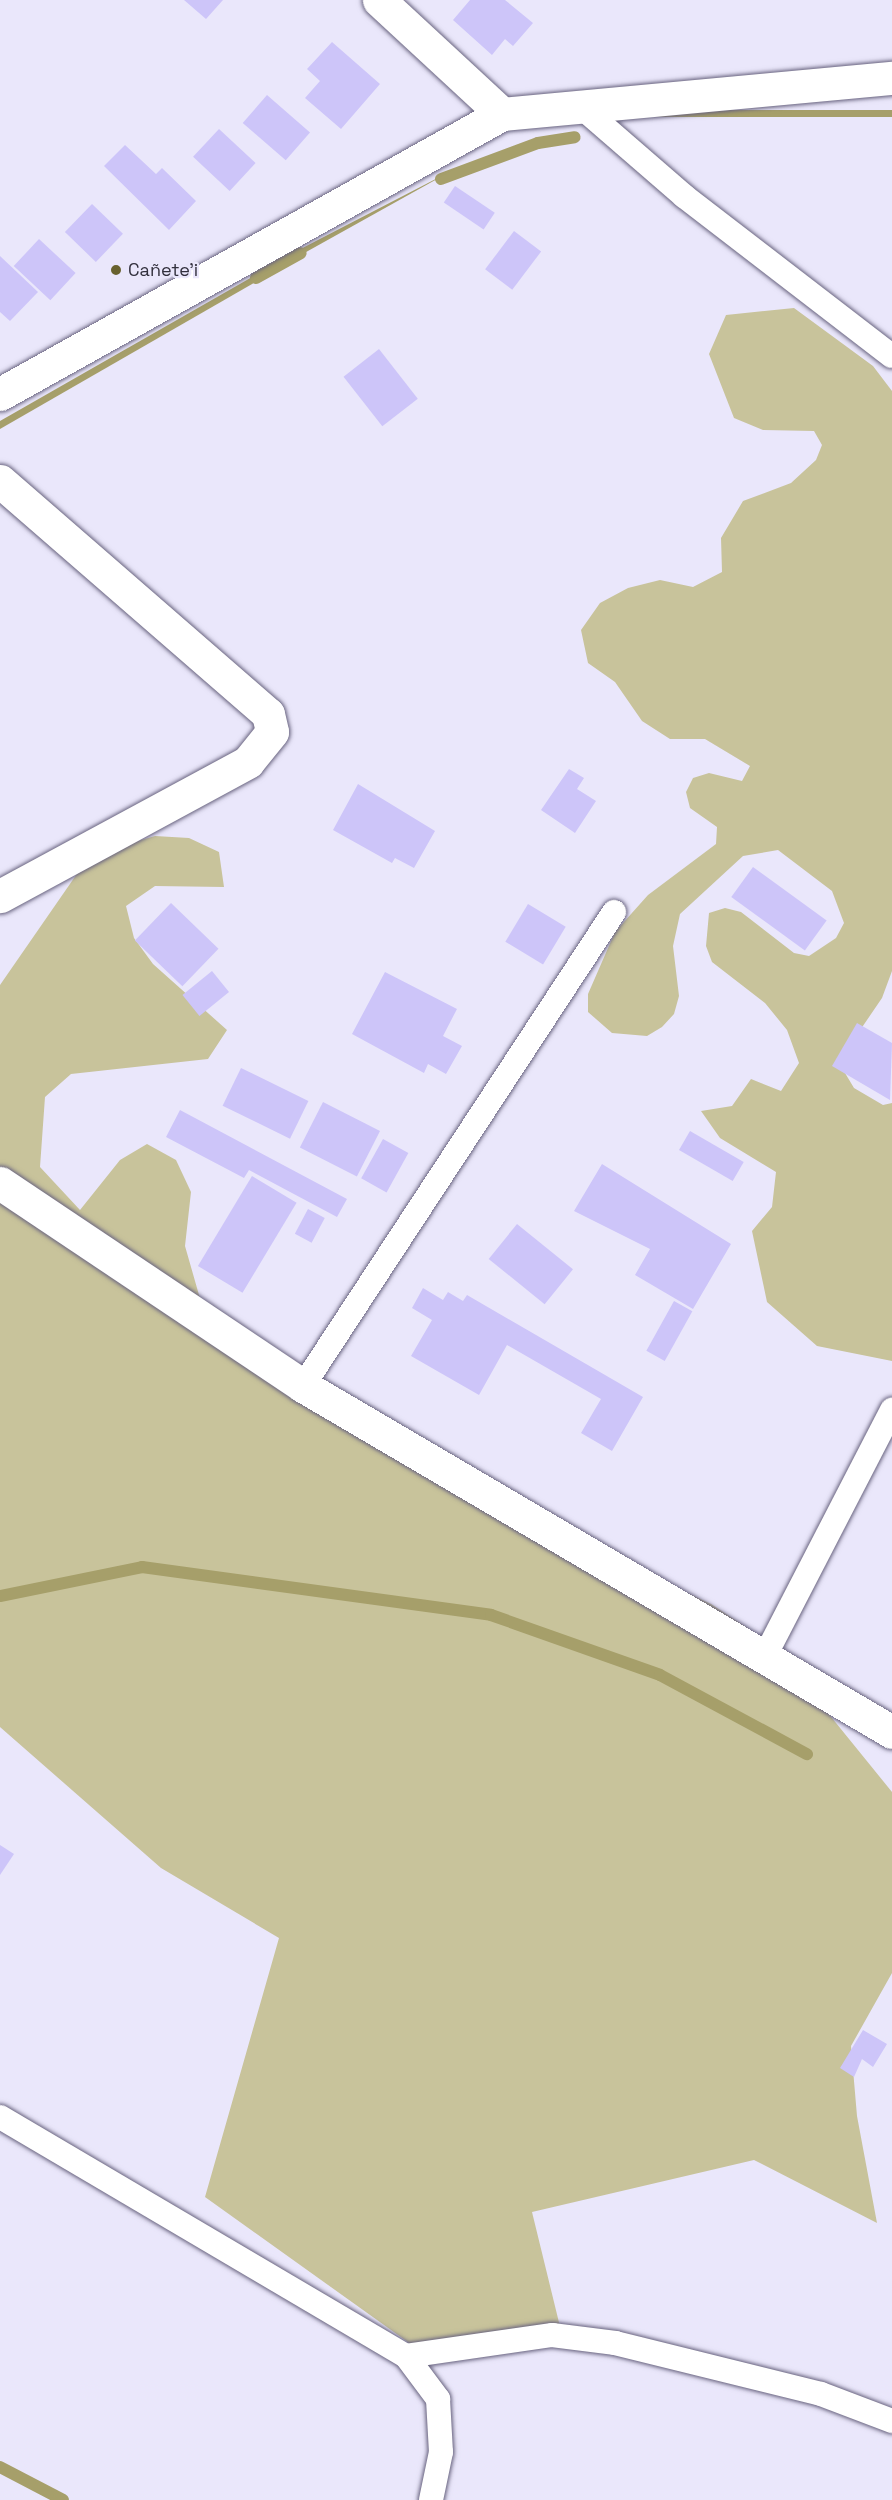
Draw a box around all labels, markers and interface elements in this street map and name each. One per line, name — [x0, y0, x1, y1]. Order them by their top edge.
place label: Cañete'i — [128, 259, 198, 281]
marker: Cañete'i — [109, 263, 123, 277]

